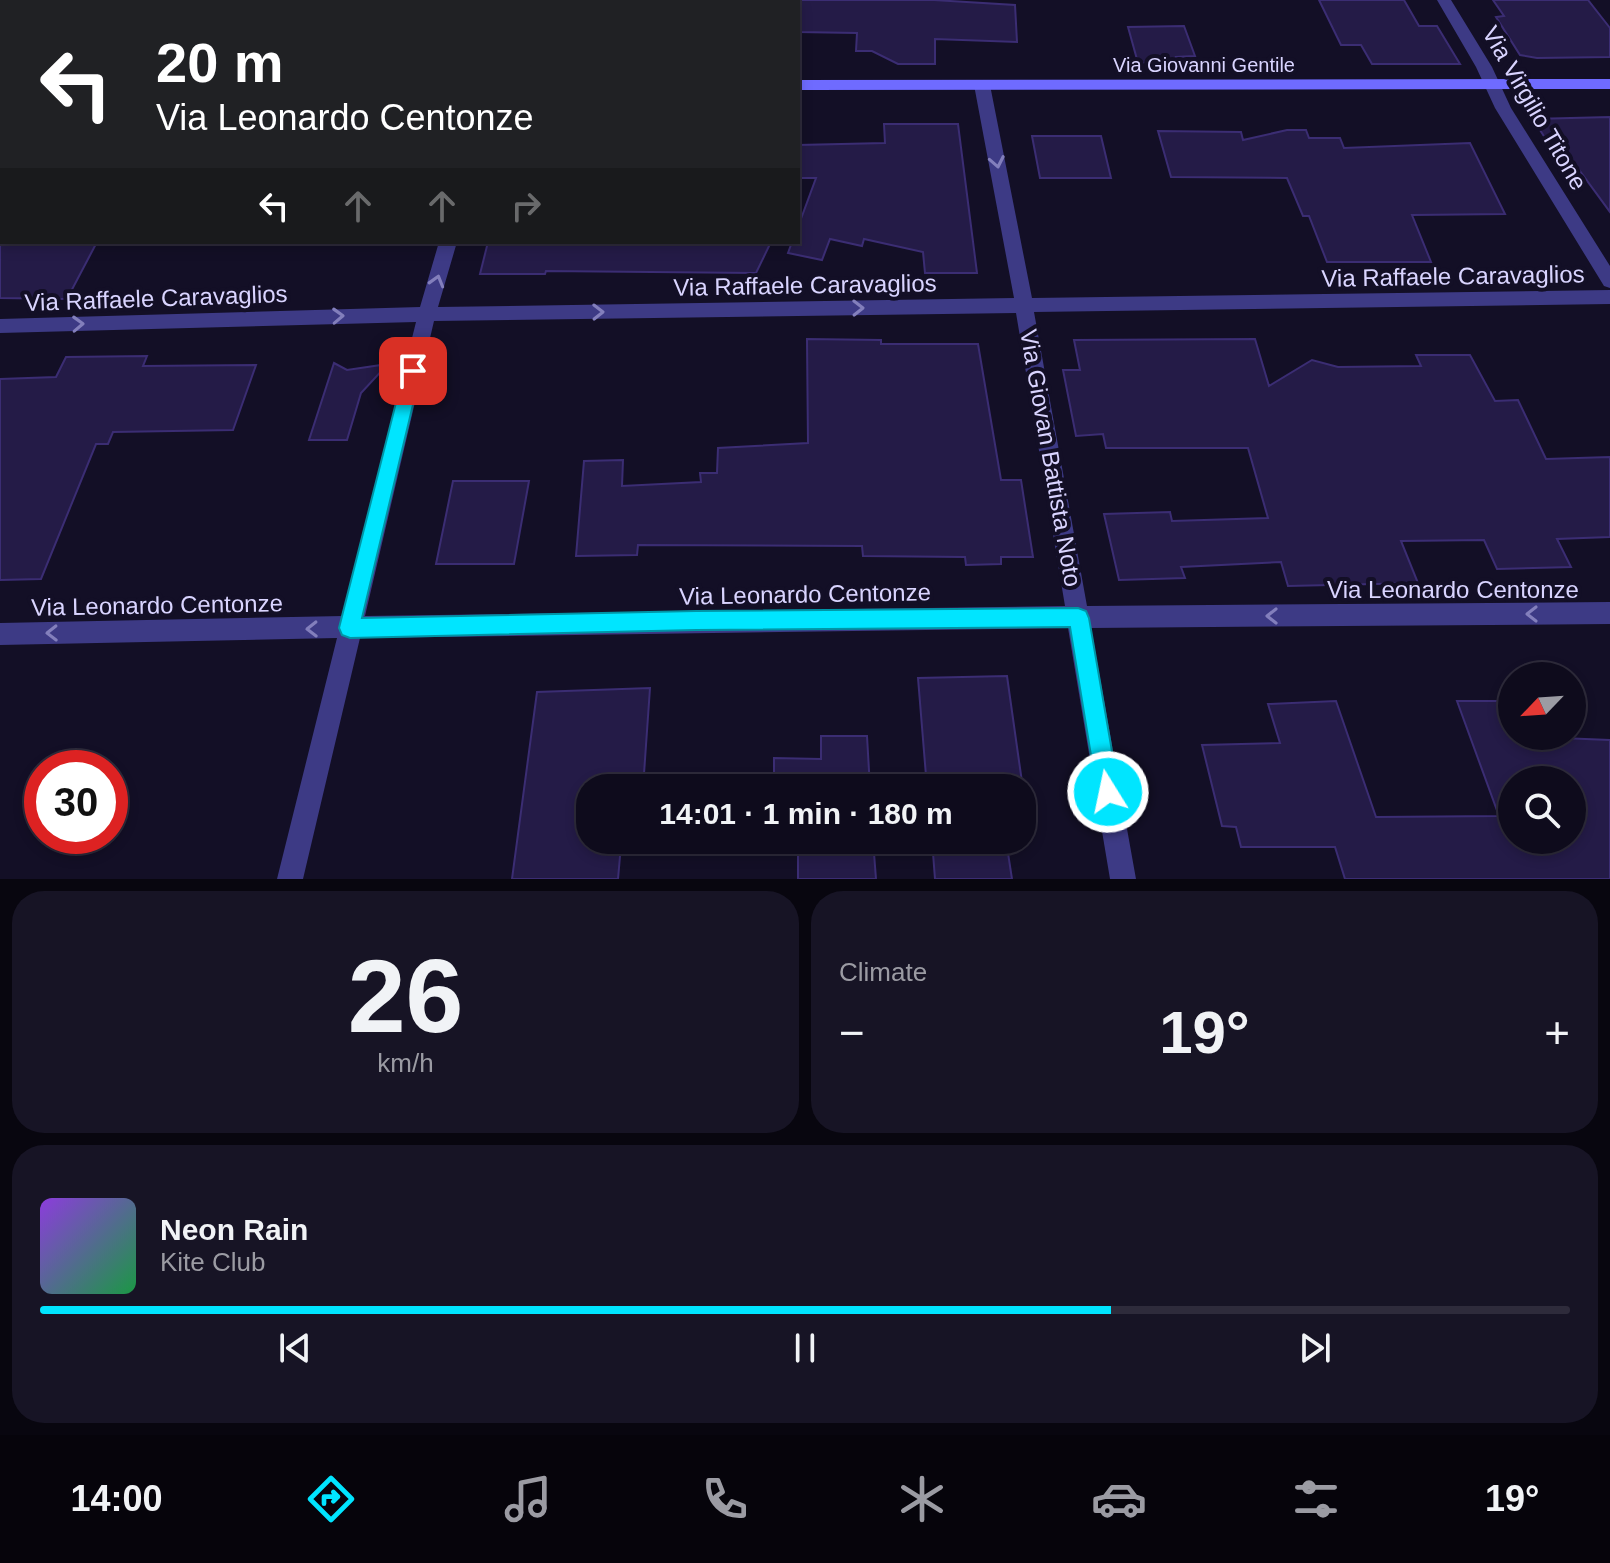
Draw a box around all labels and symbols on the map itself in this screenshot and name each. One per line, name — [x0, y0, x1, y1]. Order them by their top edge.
street label: Via Virgilio Titone — [1477, 21, 1593, 195]
street label: Via Giovanni Gentile — [1113, 54, 1295, 76]
one-way arrow — [988, 155, 1005, 168]
street label: Via Raffaele Caravaglios — [1321, 260, 1585, 292]
street label: Via Raffaele Caravaglios — [673, 269, 937, 301]
one-way arrow — [428, 274, 444, 288]
street label: Via Raffaele Caravaglios — [24, 280, 288, 316]
one-way arrow — [852, 299, 865, 317]
one-way arrow — [592, 303, 605, 321]
one-way arrow — [332, 308, 345, 325]
one-way arrow — [72, 315, 85, 332]
street label: Via Giovan Battista Noto — [1015, 327, 1087, 589]
pin — [379, 337, 447, 405]
street label: Via Leonardo Centonze — [1327, 576, 1579, 603]
street label: Via Leonardo Centonze — [679, 578, 931, 610]
street label: Via Leonardo Centonze — [31, 589, 283, 621]
one-way arrow — [1525, 605, 1538, 623]
one-way arrow — [1265, 607, 1278, 625]
one-way arrow — [305, 620, 318, 637]
one-way arrow — [45, 625, 58, 642]
north arrow — [1498, 662, 1586, 750]
speed limit sign: 30 — [24, 750, 128, 854]
position arrow — [1066, 750, 1150, 834]

